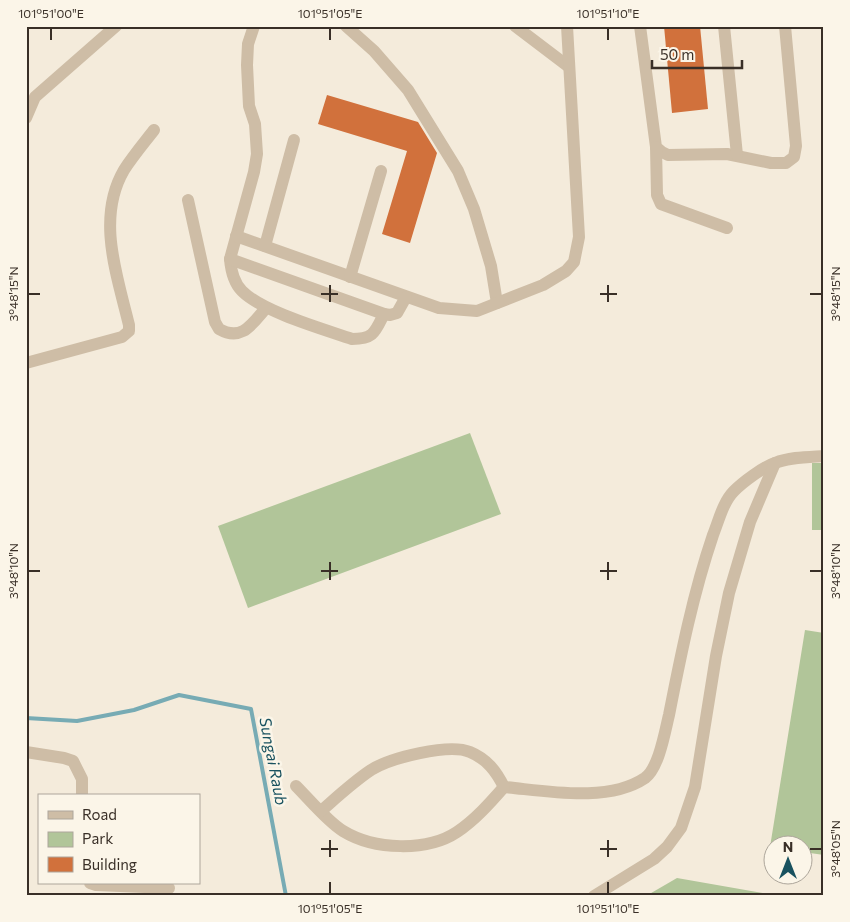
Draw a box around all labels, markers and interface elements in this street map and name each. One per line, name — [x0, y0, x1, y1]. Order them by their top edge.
text: 101°51'00"E — [18, 6, 84, 20]
text: 101°51'05"E — [298, 6, 362, 20]
text: 101°51'10"E — [577, 6, 639, 20]
scale bar — [652, 38, 742, 70]
text: 50 m — [660, 45, 694, 63]
text: 3°48'15"N — [6, 267, 20, 321]
text: 3°48'15"N — [828, 267, 842, 321]
text: 3°48'10"N — [6, 543, 20, 599]
text: 3°48'10"N — [828, 543, 842, 599]
water label: Sungai Raub — [256, 715, 292, 807]
legend — [38, 794, 200, 884]
text: Road — [82, 805, 117, 823]
text: 3°48'05"N — [828, 820, 842, 878]
text: Park — [82, 829, 113, 847]
north arrow — [762, 834, 812, 884]
text: N — [783, 838, 793, 855]
text: Building — [82, 855, 137, 873]
text: 101°51'05"E — [298, 901, 362, 915]
text: 101°51'10"E — [577, 901, 639, 915]

